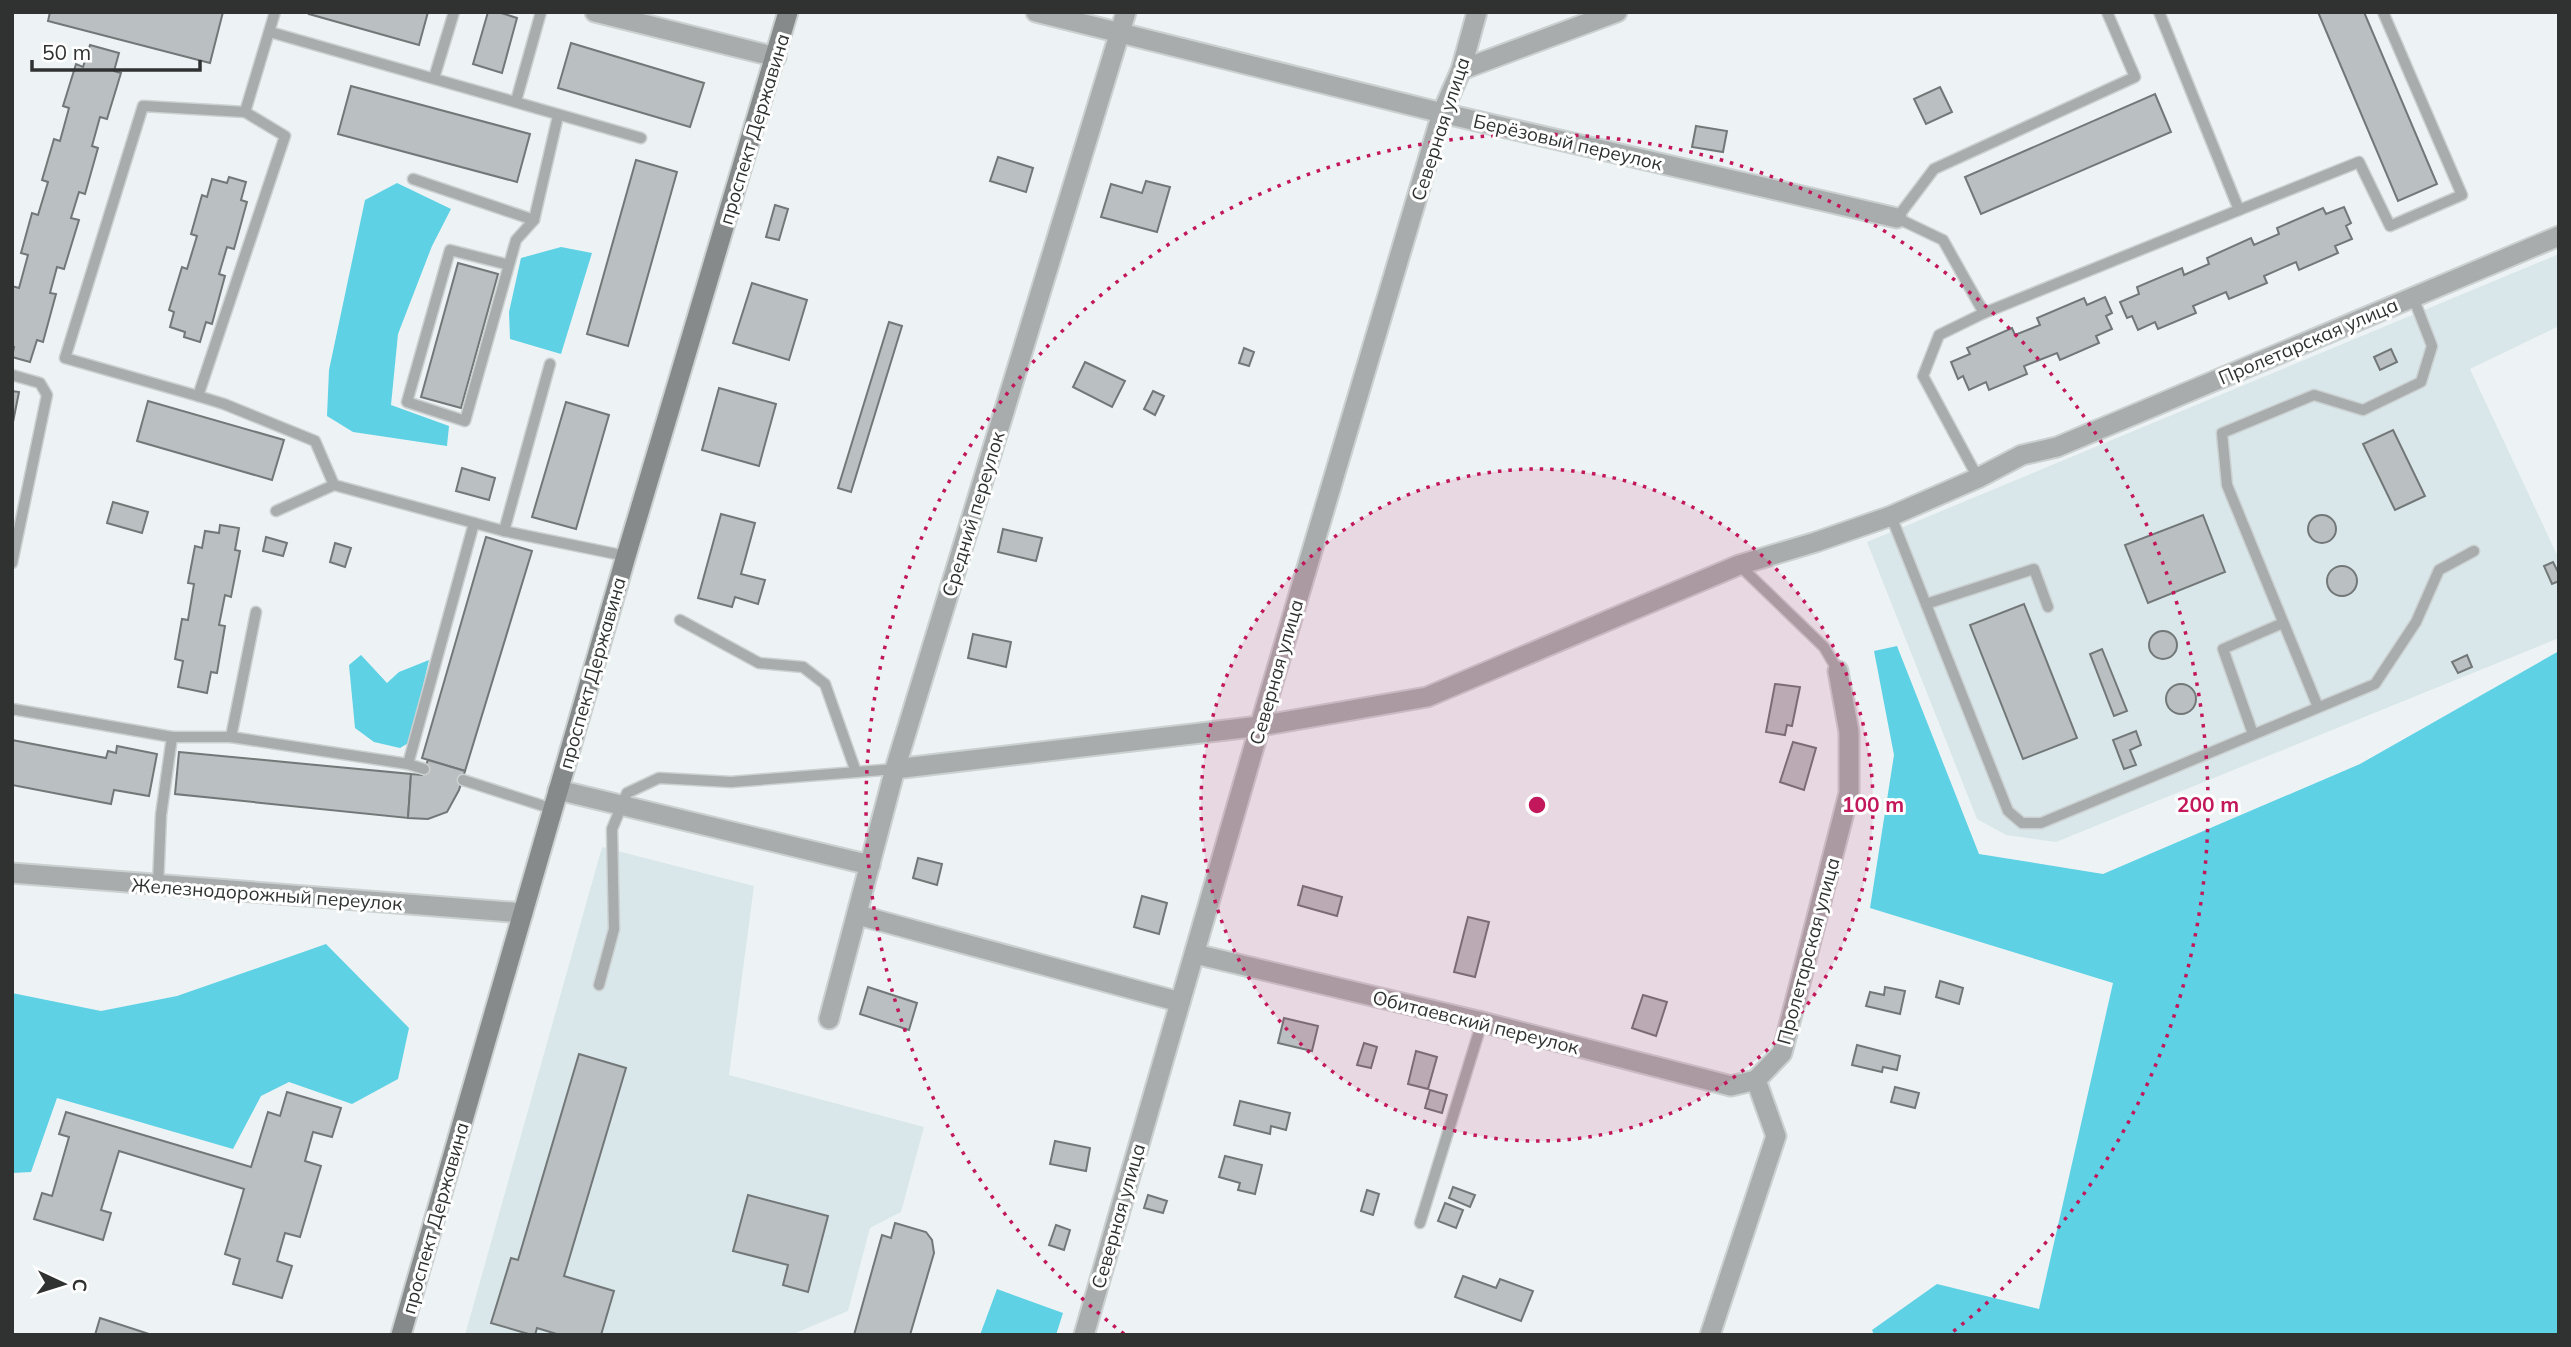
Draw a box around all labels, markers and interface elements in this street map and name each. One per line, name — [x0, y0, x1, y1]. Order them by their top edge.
scale bar — [32, 28, 200, 72]
street label: проспект Державина — [714, 31, 794, 227]
text: 50 m — [42, 39, 91, 65]
street label: Северная улица — [1405, 54, 1475, 204]
street label: Берёзовый переулок — [1471, 109, 1666, 176]
street label: Пролетарская улица — [2215, 292, 2401, 390]
street label: Средний переулок — [936, 428, 1010, 600]
street label: проспект Державина — [553, 574, 631, 772]
street label: Северная улица — [1244, 597, 1308, 747]
text: 100 m — [1842, 791, 1904, 817]
text: 200 m — [2177, 791, 2239, 817]
centre of rings — [1525, 793, 1549, 817]
street label: Пролетарская улица — [1771, 855, 1845, 1047]
street label: Железнодорожный переулок — [131, 873, 404, 915]
street label: Обитаевский переулок — [1370, 985, 1582, 1059]
street label: проспект Державина — [396, 1119, 474, 1317]
street label: Северная улица — [1086, 1141, 1150, 1291]
north arrow — [28, 1249, 98, 1319]
text: С — [68, 1278, 92, 1293]

